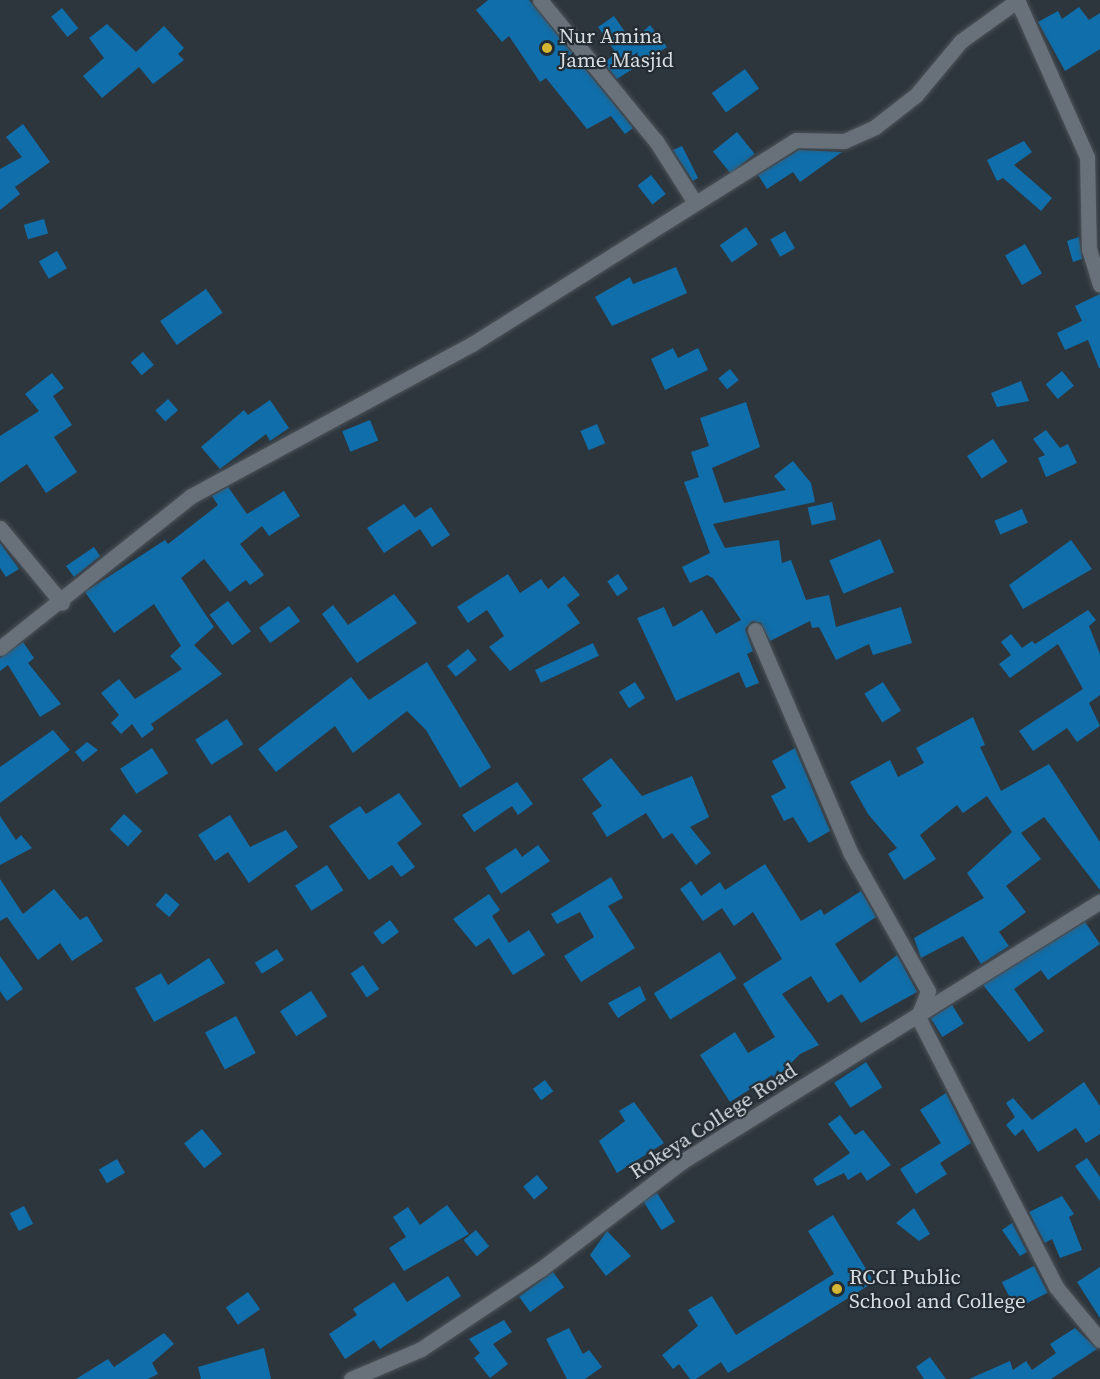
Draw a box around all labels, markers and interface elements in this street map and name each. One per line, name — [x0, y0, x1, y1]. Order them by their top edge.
place label: Nur Amina Jame Masjid — [559, 23, 674, 73]
marker: Nur Amina Jame Masjid — [540, 41, 554, 55]
street label: Rokeya College Road — [625, 1058, 801, 1184]
place label: RCCI Public School and College — [849, 1264, 1026, 1314]
marker: RCCI Public School and College — [830, 1282, 844, 1296]

